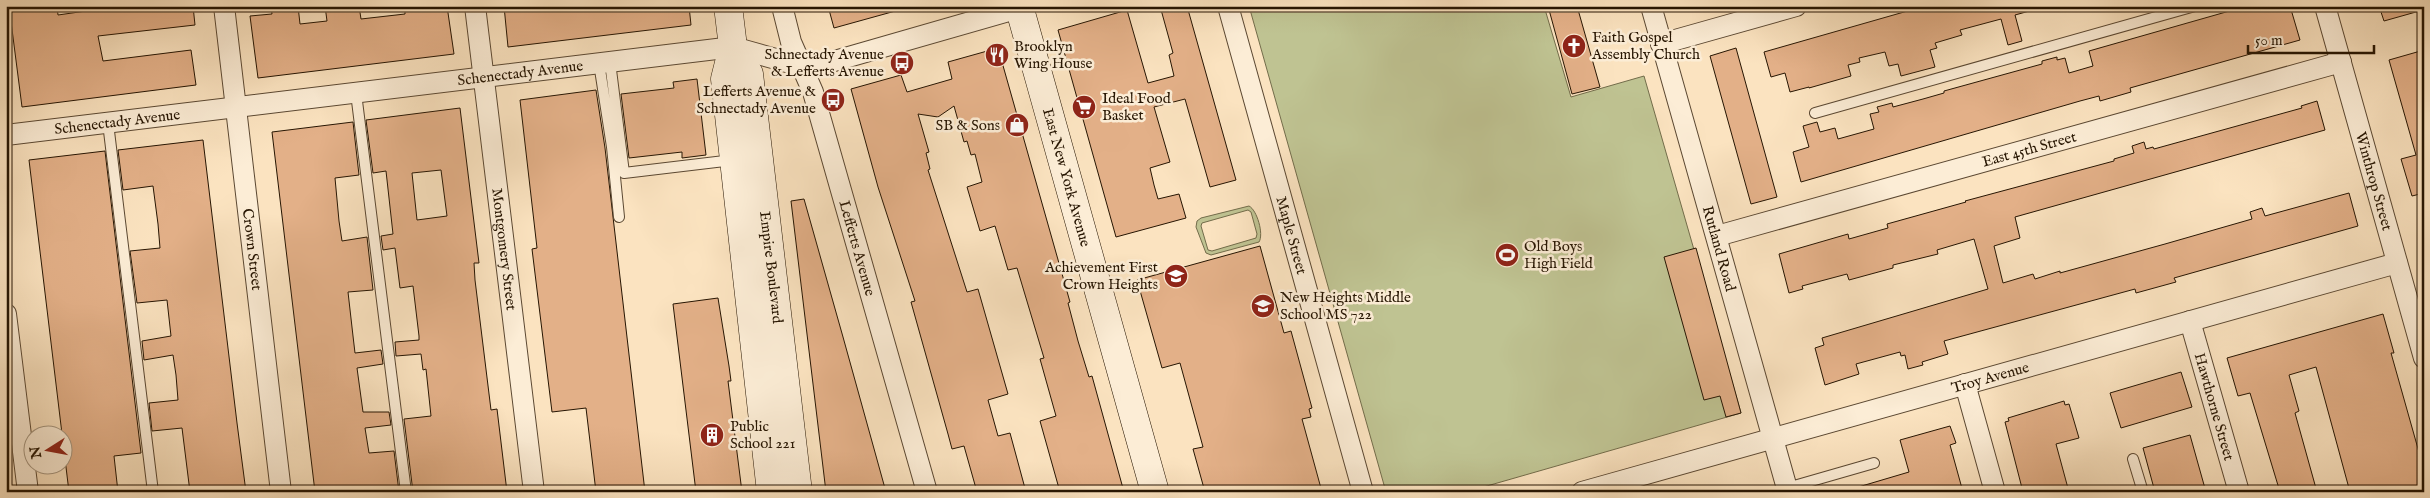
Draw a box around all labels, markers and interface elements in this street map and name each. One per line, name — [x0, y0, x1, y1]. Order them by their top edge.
scale bar — [2248, 22, 2374, 54]
place label: Faith Gospel Assembly Church — [1591, 28, 1700, 64]
text: 50 m — [2255, 31, 2283, 50]
church icon: Faith Gospel Assembly Church — [1561, 33, 1587, 59]
place label: Brooklyn Wing House — [1014, 37, 1092, 73]
restaurant icon: Brooklyn Wing House — [984, 42, 1010, 68]
place label: Schnectady Avenue & Lefferts Avenue — [765, 45, 884, 81]
bus stop icon: Schnectady Avenue & Lefferts Avenue — [889, 50, 915, 76]
street label: Schenectady Avenue — [456, 56, 584, 90]
place label: Lefferts Avenue & Schnectady Avenue — [697, 82, 816, 118]
bus stop icon: Lefferts Avenue & Schnectady Avenue — [820, 87, 846, 113]
place label: Ideal Food Basket — [1102, 89, 1172, 125]
supermarket icon: Ideal Food Basket — [1071, 94, 1097, 120]
street label: Schenectady Avenue — [53, 105, 181, 139]
street label: East New York Avenue — [1038, 106, 1095, 249]
shop icon: SB & Sons — [1004, 112, 1030, 138]
place label: SB & Sons — [936, 116, 1000, 135]
street label: East 45th Street — [1980, 127, 2079, 172]
street label: Winthrop Street — [2351, 130, 2397, 233]
street label: Montgomery Street — [487, 187, 521, 312]
street label: Maple Street — [1271, 194, 1311, 277]
street label: Lefferts Avenue — [834, 198, 880, 298]
street label: Rutland Road — [1698, 204, 1740, 295]
street label: Crown Street — [238, 207, 266, 292]
street label: Empire Boulevard — [755, 210, 787, 326]
place label: Old Boys High Field — [1524, 237, 1594, 273]
sports icon: Old Boys High Field — [1494, 242, 1520, 268]
place label: Achievement First Crown Heights — [1044, 258, 1158, 294]
school or university icon: Achievement First Crown Heights — [1163, 263, 1189, 289]
place label: New Heights Middle School MS 722 — [1280, 288, 1411, 324]
school or university icon: New Heights Middle School MS 722 — [1250, 293, 1276, 319]
street label: Hawthorne Street — [2190, 351, 2238, 463]
street label: Troy Avenue — [1949, 358, 2031, 398]
place label: Public School 221 — [730, 417, 795, 453]
building icon: Public School 221 — [699, 422, 725, 448]
north arrow — [22, 426, 72, 476]
text: N — [26, 445, 46, 461]

